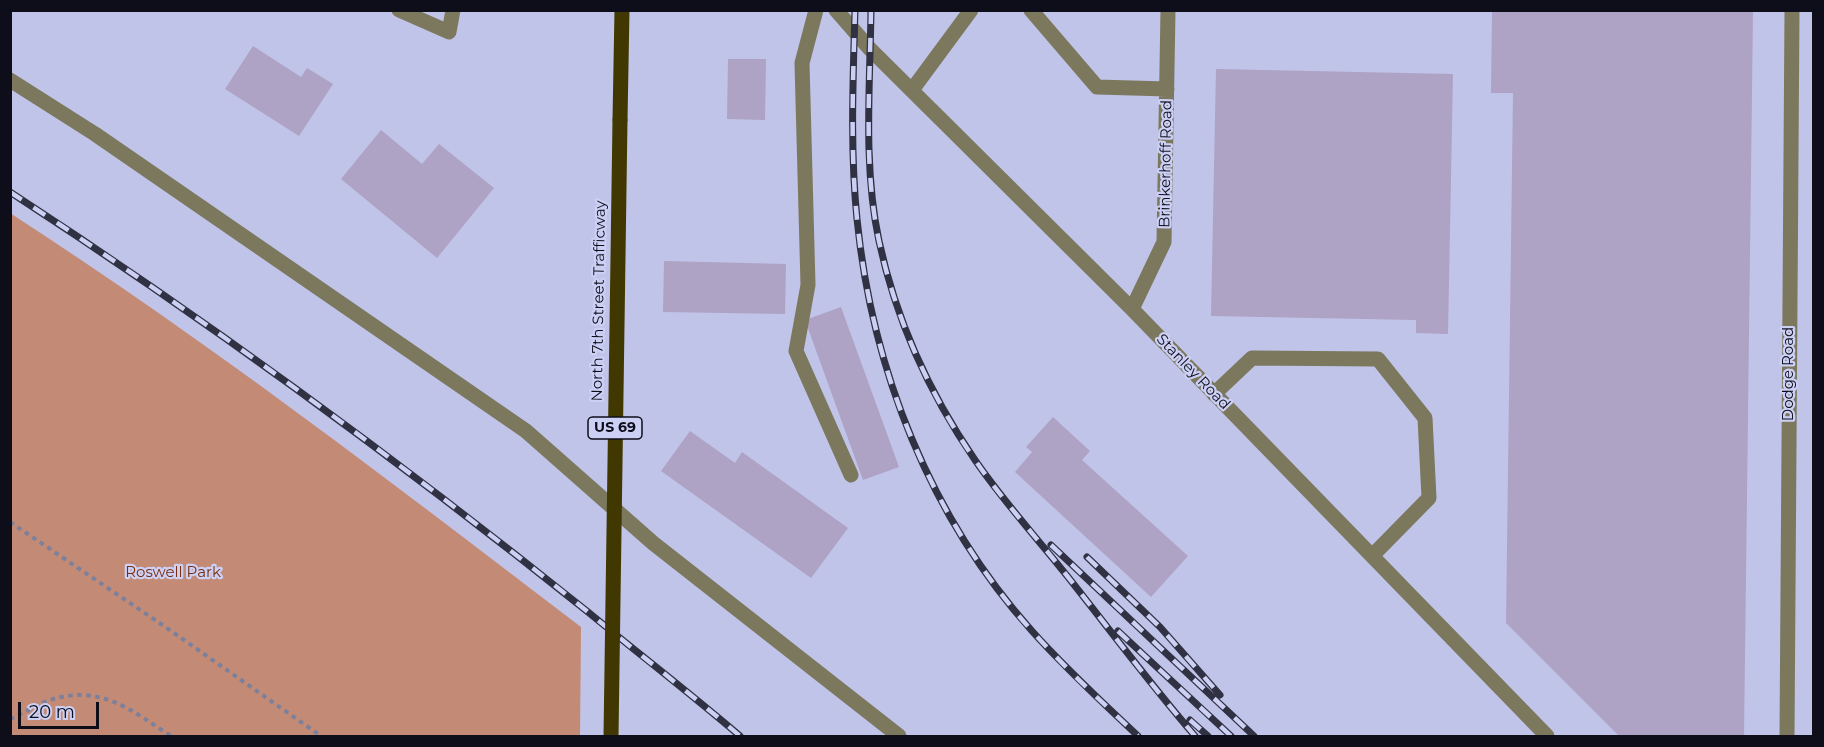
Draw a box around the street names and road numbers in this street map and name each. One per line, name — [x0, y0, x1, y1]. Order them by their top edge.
street label: Brinkerhoff Road — [1156, 100, 1176, 228]
street label: North 7th Street Trafficway — [588, 200, 610, 402]
street label: Dodge Road — [1780, 327, 1798, 421]
street label: Stanley Road — [1152, 330, 1234, 414]
road number: US 69 — [588, 417, 642, 439]

